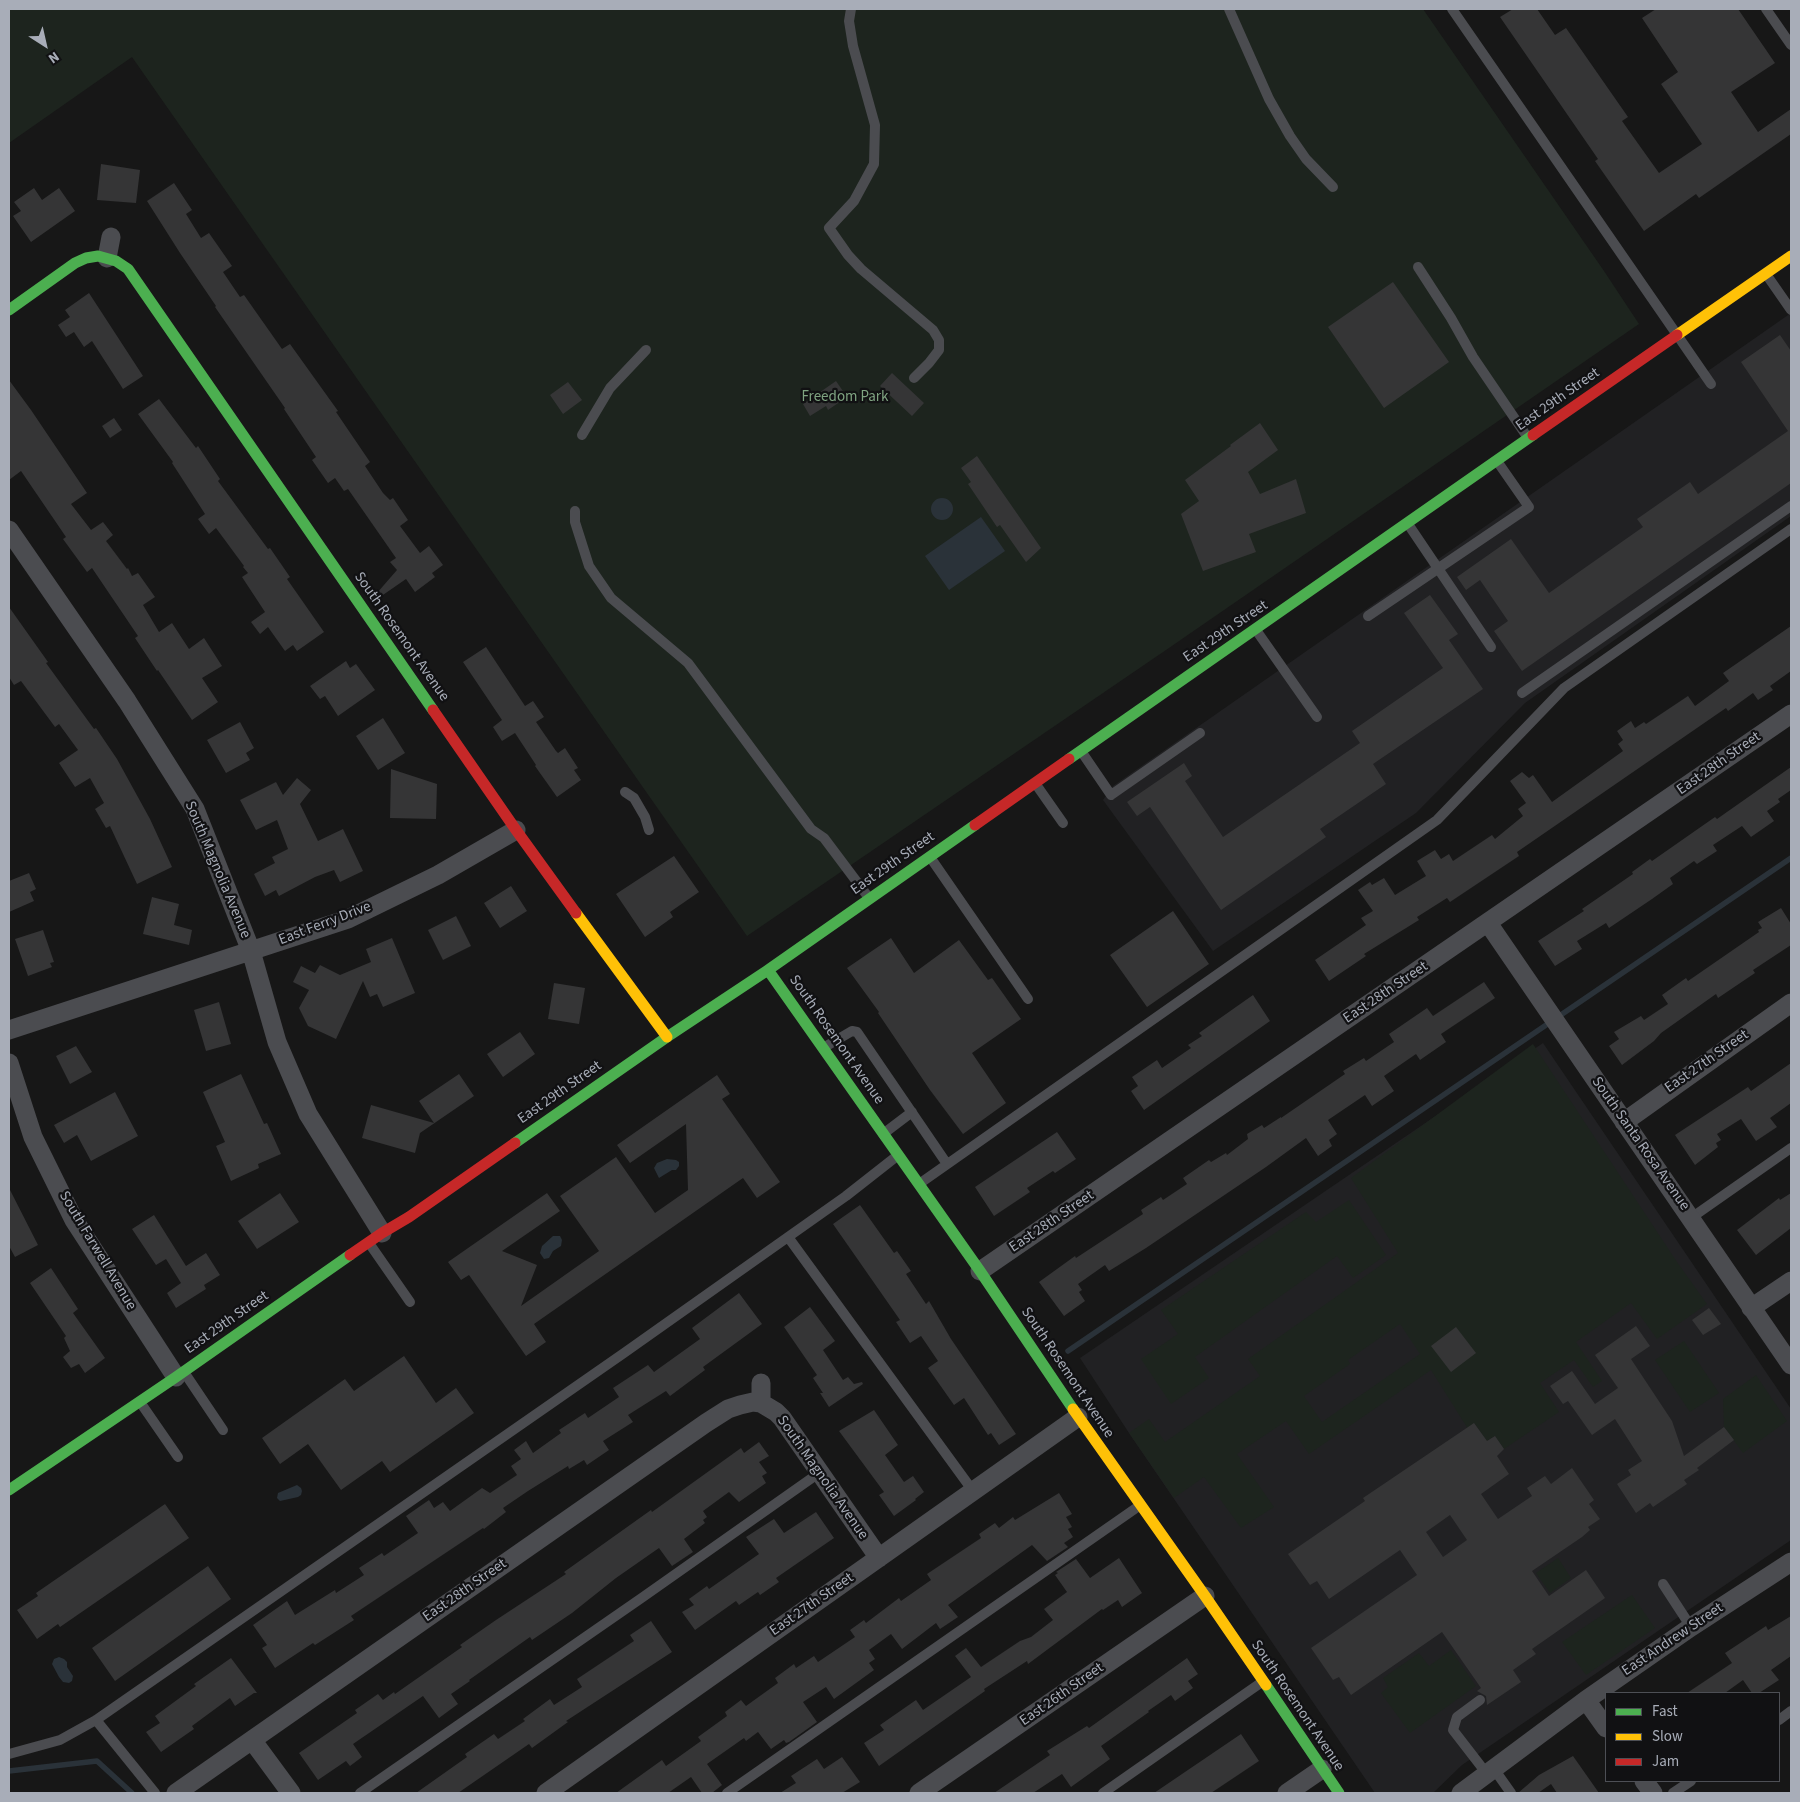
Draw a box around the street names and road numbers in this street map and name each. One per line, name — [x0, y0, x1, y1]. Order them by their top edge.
street label: East 29th Street — [1513, 364, 1603, 436]
street label: South Rosemont Avenue — [350, 569, 452, 705]
street label: East 29th Street — [1180, 597, 1272, 667]
street label: East 28th Street — [1674, 728, 1764, 800]
street label: South Magnolia Avenue — [180, 799, 254, 941]
street label: East 29th Street — [848, 828, 938, 900]
street label: East Ferry Drive — [276, 898, 374, 950]
street label: East 28th Street — [1340, 958, 1432, 1028]
street label: South Rosemont Avenue — [785, 972, 887, 1108]
street label: East 27th Street — [1662, 1026, 1752, 1098]
street label: East 29th Street — [515, 1057, 605, 1129]
street label: South Santa Rosa Avenue — [1587, 1074, 1693, 1214]
street label: East 28th Street — [1006, 1187, 1098, 1257]
street label: South Farwell Avenue — [54, 1188, 140, 1314]
street label: East 29th Street — [182, 1287, 272, 1359]
street label: South Rosemont Avenue — [1017, 1304, 1117, 1442]
street label: South Magnolia Avenue — [772, 1413, 872, 1543]
street label: East 28th Street — [420, 1555, 510, 1627]
street label: East 27th Street — [767, 1569, 857, 1641]
street label: East Andrew Street — [1619, 1600, 1727, 1680]
street label: South Rosemont Avenue — [1247, 1637, 1347, 1775]
street label: East 26th Street — [1017, 1659, 1107, 1731]

